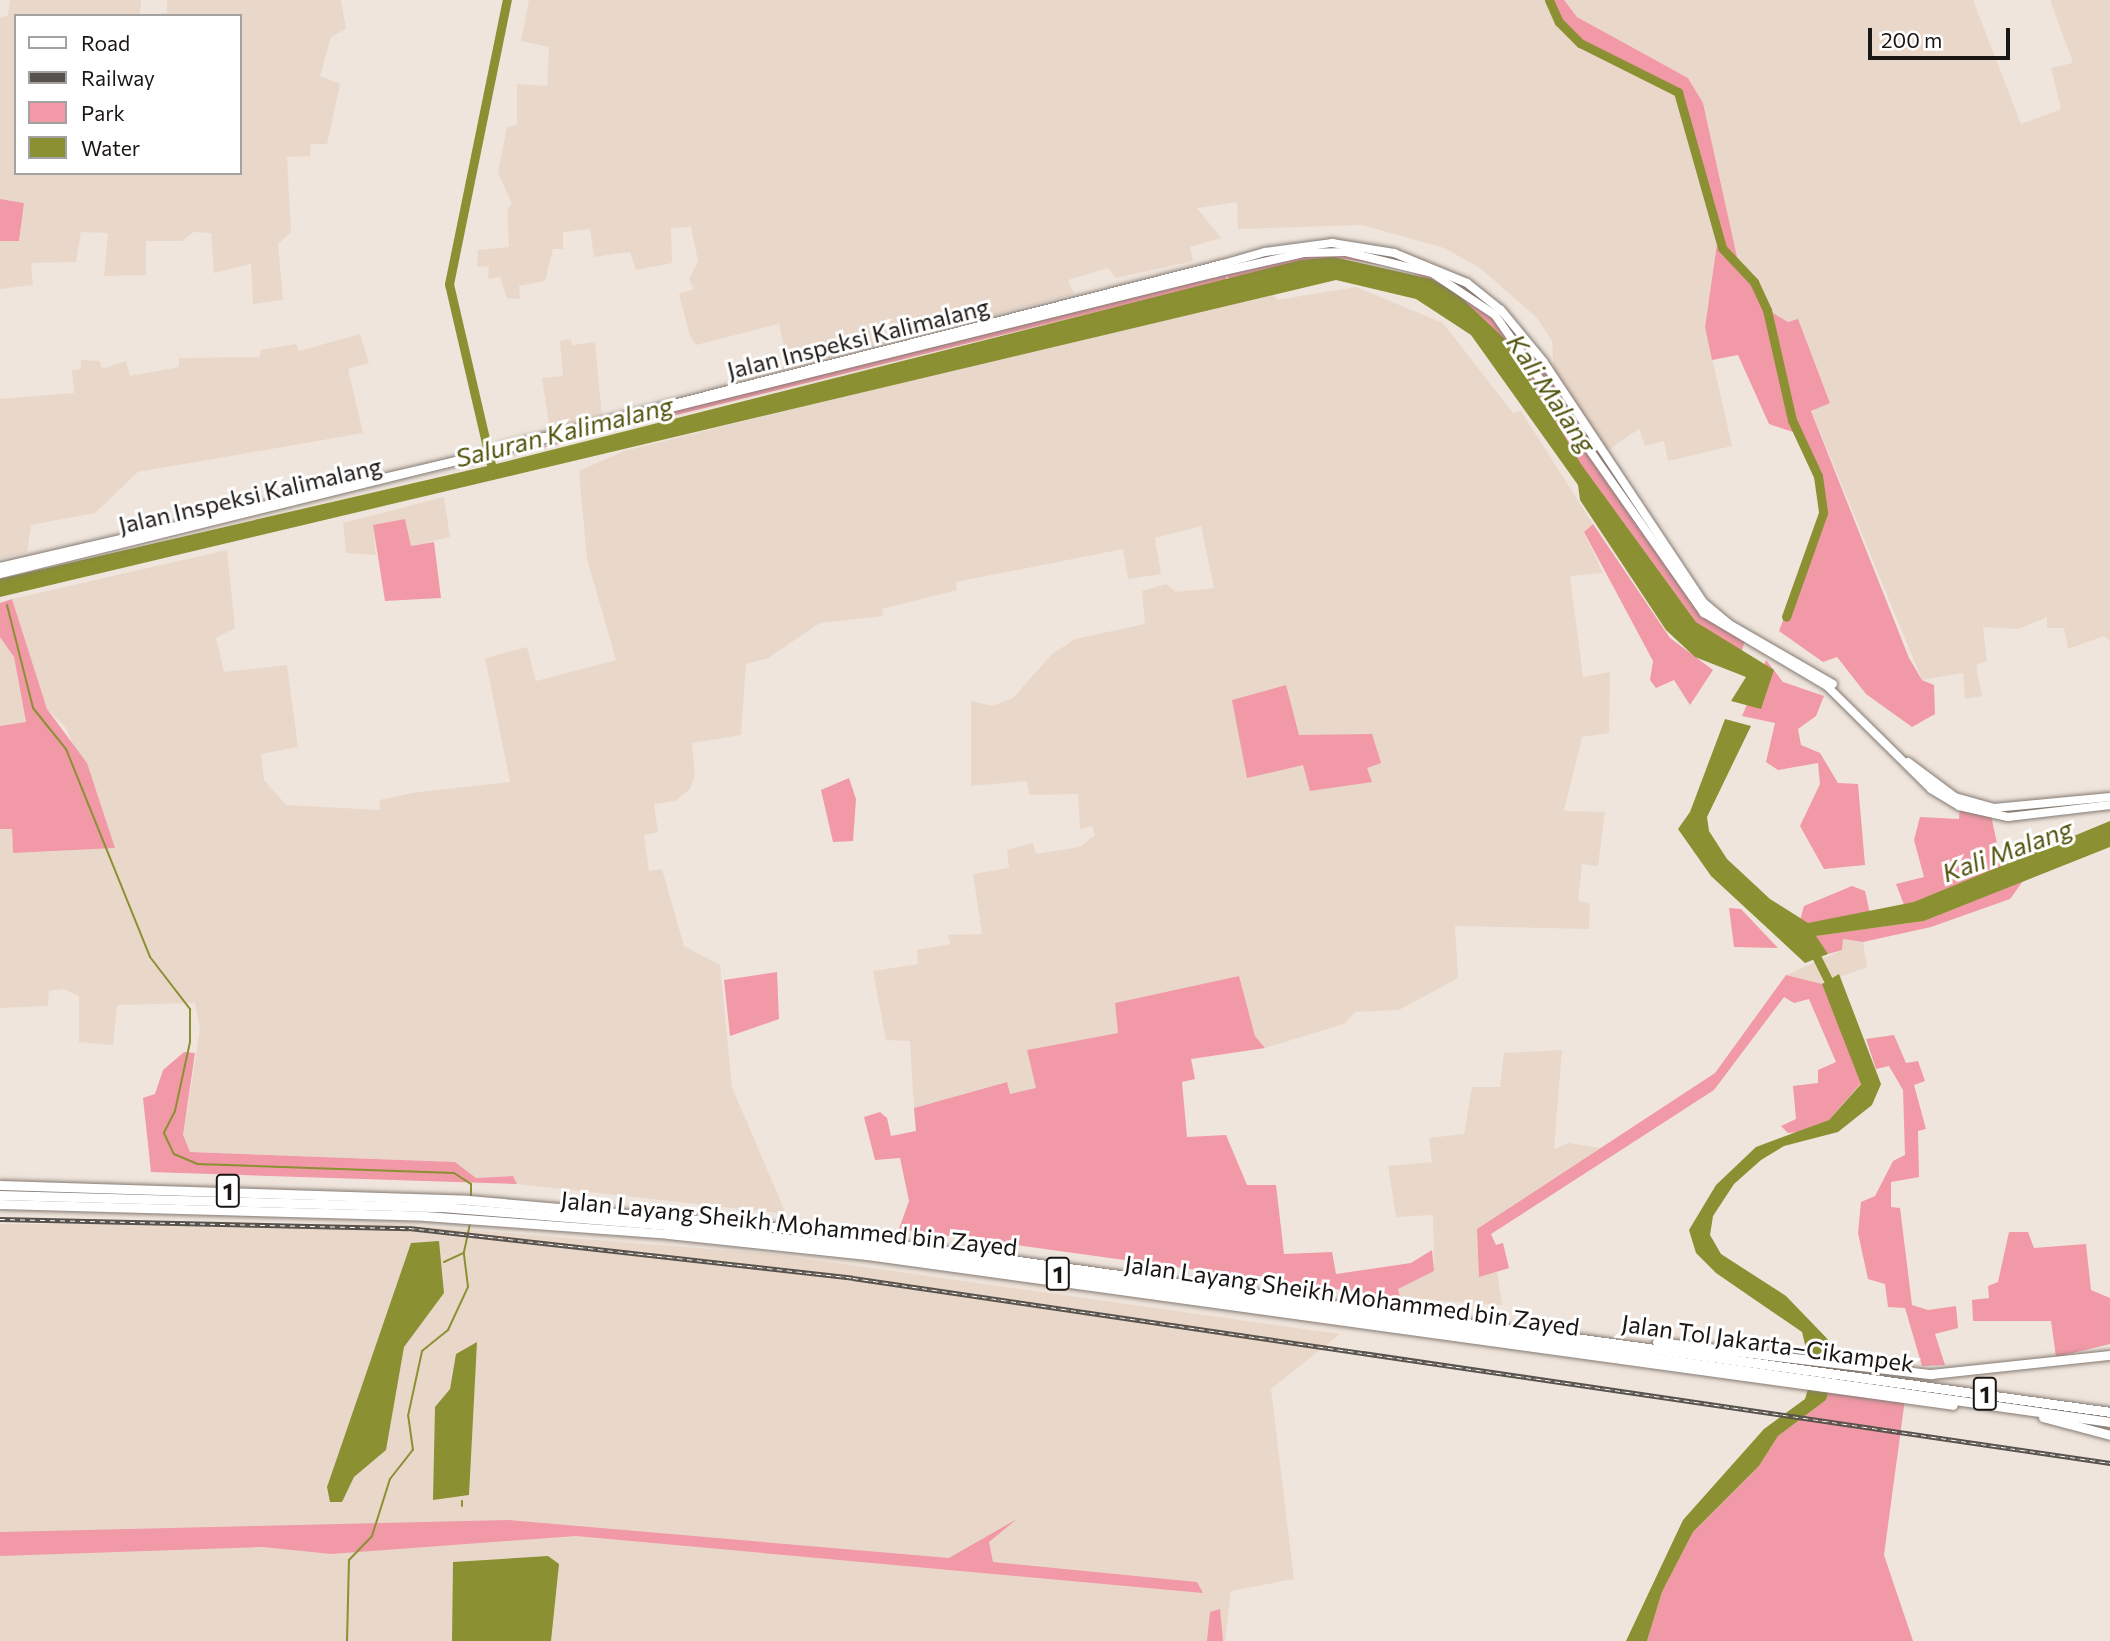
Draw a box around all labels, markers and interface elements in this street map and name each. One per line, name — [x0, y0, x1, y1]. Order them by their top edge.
legend — [14, 14, 242, 175]
scale bar — [1872, 14, 2014, 58]
text: 200 m — [1881, 27, 1942, 52]
text: Road — [81, 30, 130, 55]
text: Railway — [81, 65, 155, 90]
text: Park — [81, 100, 125, 125]
text: Water — [81, 135, 140, 160]
street label: Jalan Inspeksi Kalimalang — [724, 291, 992, 385]
water label: Kali Malang — [1501, 328, 1603, 458]
water label: Saluran Kalimalang — [452, 389, 676, 473]
street label: Jalan Inspeksi Kalimalang — [116, 451, 384, 539]
water label: Kali Malang — [1937, 812, 2077, 888]
road number: 1 — [216, 1172, 240, 1210]
street label: Jalan Layang Sheikh Mohammed bin Zayed — [559, 1185, 1019, 1261]
street label: Jalan Layang Sheikh Mohammed bin Zayed — [1123, 1249, 1581, 1341]
road number: 1 — [1046, 1254, 1070, 1294]
street label: Jalan Tol Jakarta–Cikampek — [1620, 1308, 1916, 1378]
road number: 1 — [1973, 1374, 1997, 1414]

